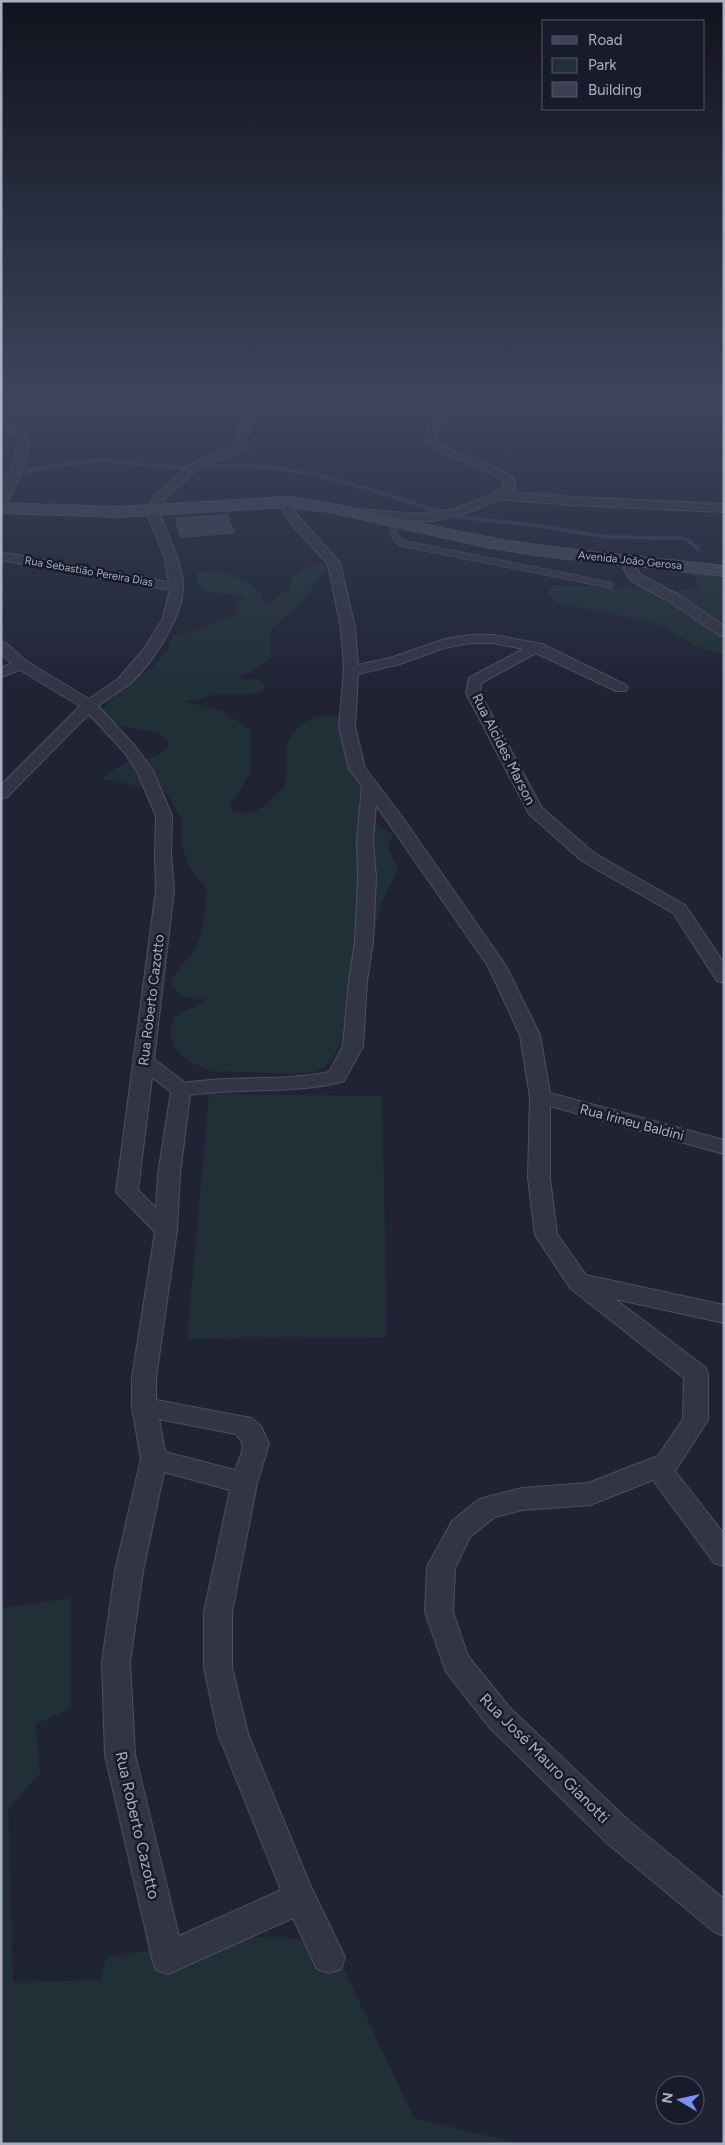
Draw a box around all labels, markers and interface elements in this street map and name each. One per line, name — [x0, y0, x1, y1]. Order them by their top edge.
legend — [542, 20, 705, 110]
text: Road — [588, 31, 623, 49]
text: Park — [588, 56, 617, 74]
text: Building — [588, 81, 642, 99]
street label: Avenida João Gerosa — [577, 549, 683, 572]
street label: Rua Sebastião Pereira Dias — [24, 554, 154, 589]
street label: Rua Alcides Marson — [468, 691, 539, 808]
street label: Rua Roberto Cazotto — [135, 933, 168, 1067]
street label: Rua Irineu Baldini — [578, 1100, 686, 1145]
street label: Rua José Mauro Gianotti — [476, 1689, 614, 1827]
street label: Rua Roberto Cazotto — [111, 1749, 164, 1901]
north arrow — [655, 2075, 705, 2125]
text: N — [658, 2091, 677, 2105]

